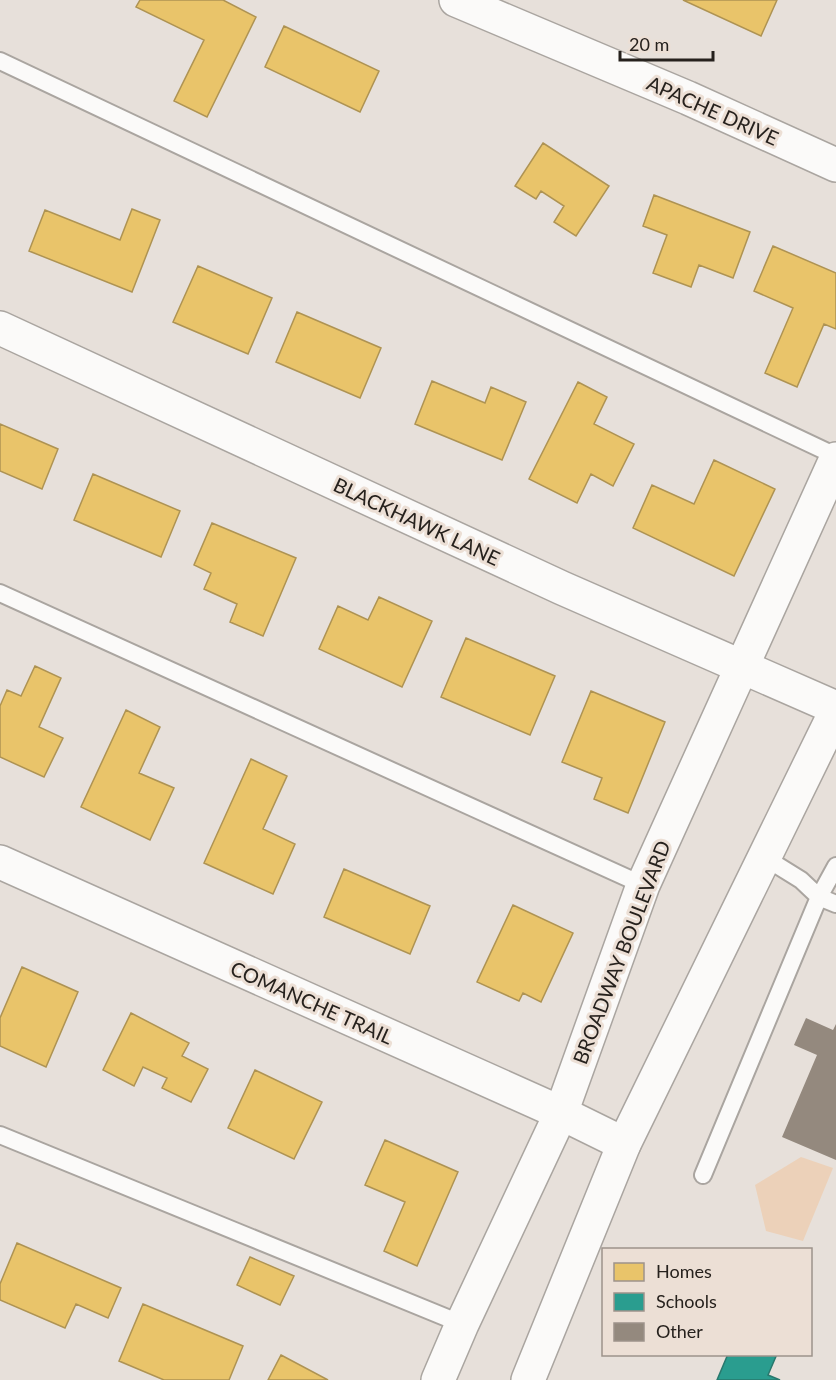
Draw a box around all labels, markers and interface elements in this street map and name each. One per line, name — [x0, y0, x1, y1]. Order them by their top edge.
scale bar — [620, 24, 713, 62]
text: 20 m — [629, 33, 669, 55]
street label: APACHE DRIVE — [644, 70, 782, 150]
street label: BLACKHAWK LANE — [330, 472, 504, 570]
street label: BROADWAY BOULEVARD — [567, 837, 675, 1067]
street label: COMANCHE TRAIL — [227, 955, 397, 1049]
legend — [602, 1248, 812, 1356]
text: Homes — [656, 1260, 712, 1282]
text: Schools — [656, 1290, 717, 1312]
text: Other — [656, 1320, 703, 1342]

